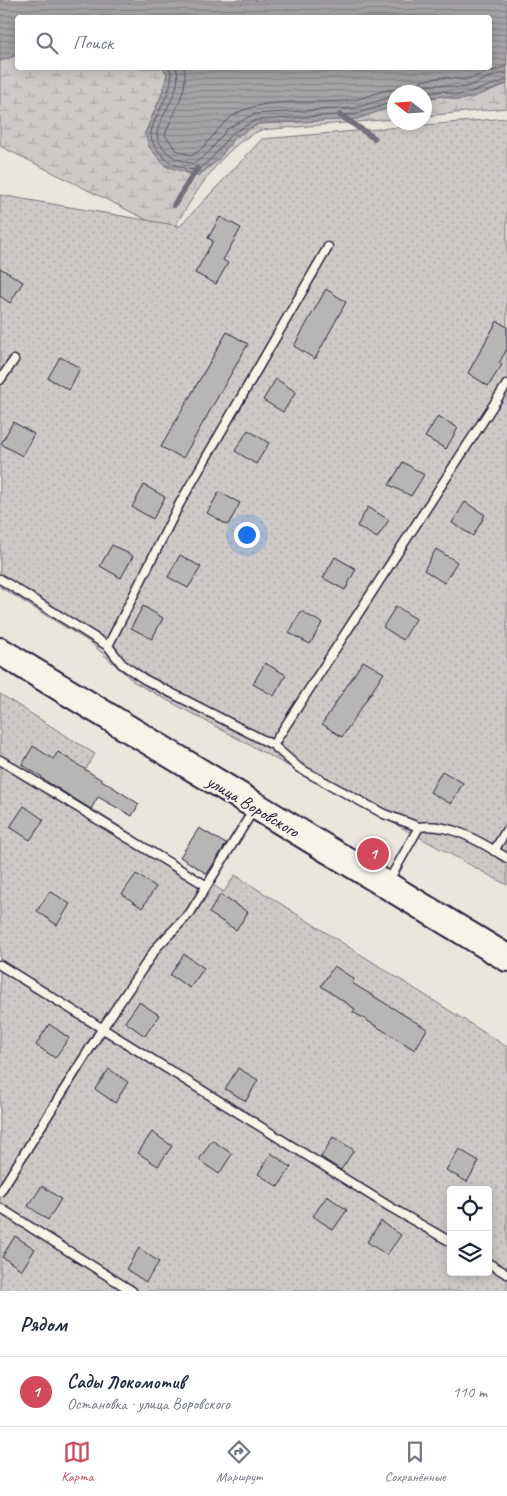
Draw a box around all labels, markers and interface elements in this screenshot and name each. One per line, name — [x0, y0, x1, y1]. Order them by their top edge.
search box — [15, 15, 492, 70]
icon: search — [33, 29, 61, 57]
text: Поиск — [73, 31, 113, 55]
north arrow — [387, 85, 432, 130]
your location — [234, 522, 260, 548]
street label: улица Воровского — [202, 769, 305, 843]
pin: 1 — [357, 835, 389, 873]
map controls — [447, 1186, 492, 1276]
button: locate — [447, 1186, 492, 1231]
button: layers — [447, 1231, 492, 1276]
text: Рядом — [20, 1311, 67, 1337]
text: Сады Локомотив — [67, 1370, 185, 1394]
text: 1 — [32, 1382, 40, 1402]
text: 110 m — [453, 1382, 487, 1402]
text: Остановка · улица Воровского — [67, 1394, 230, 1414]
tab: Карта — [61, 1438, 93, 1485]
tab: Маршрут — [216, 1438, 262, 1485]
tab: Сохранённые — [385, 1438, 446, 1485]

